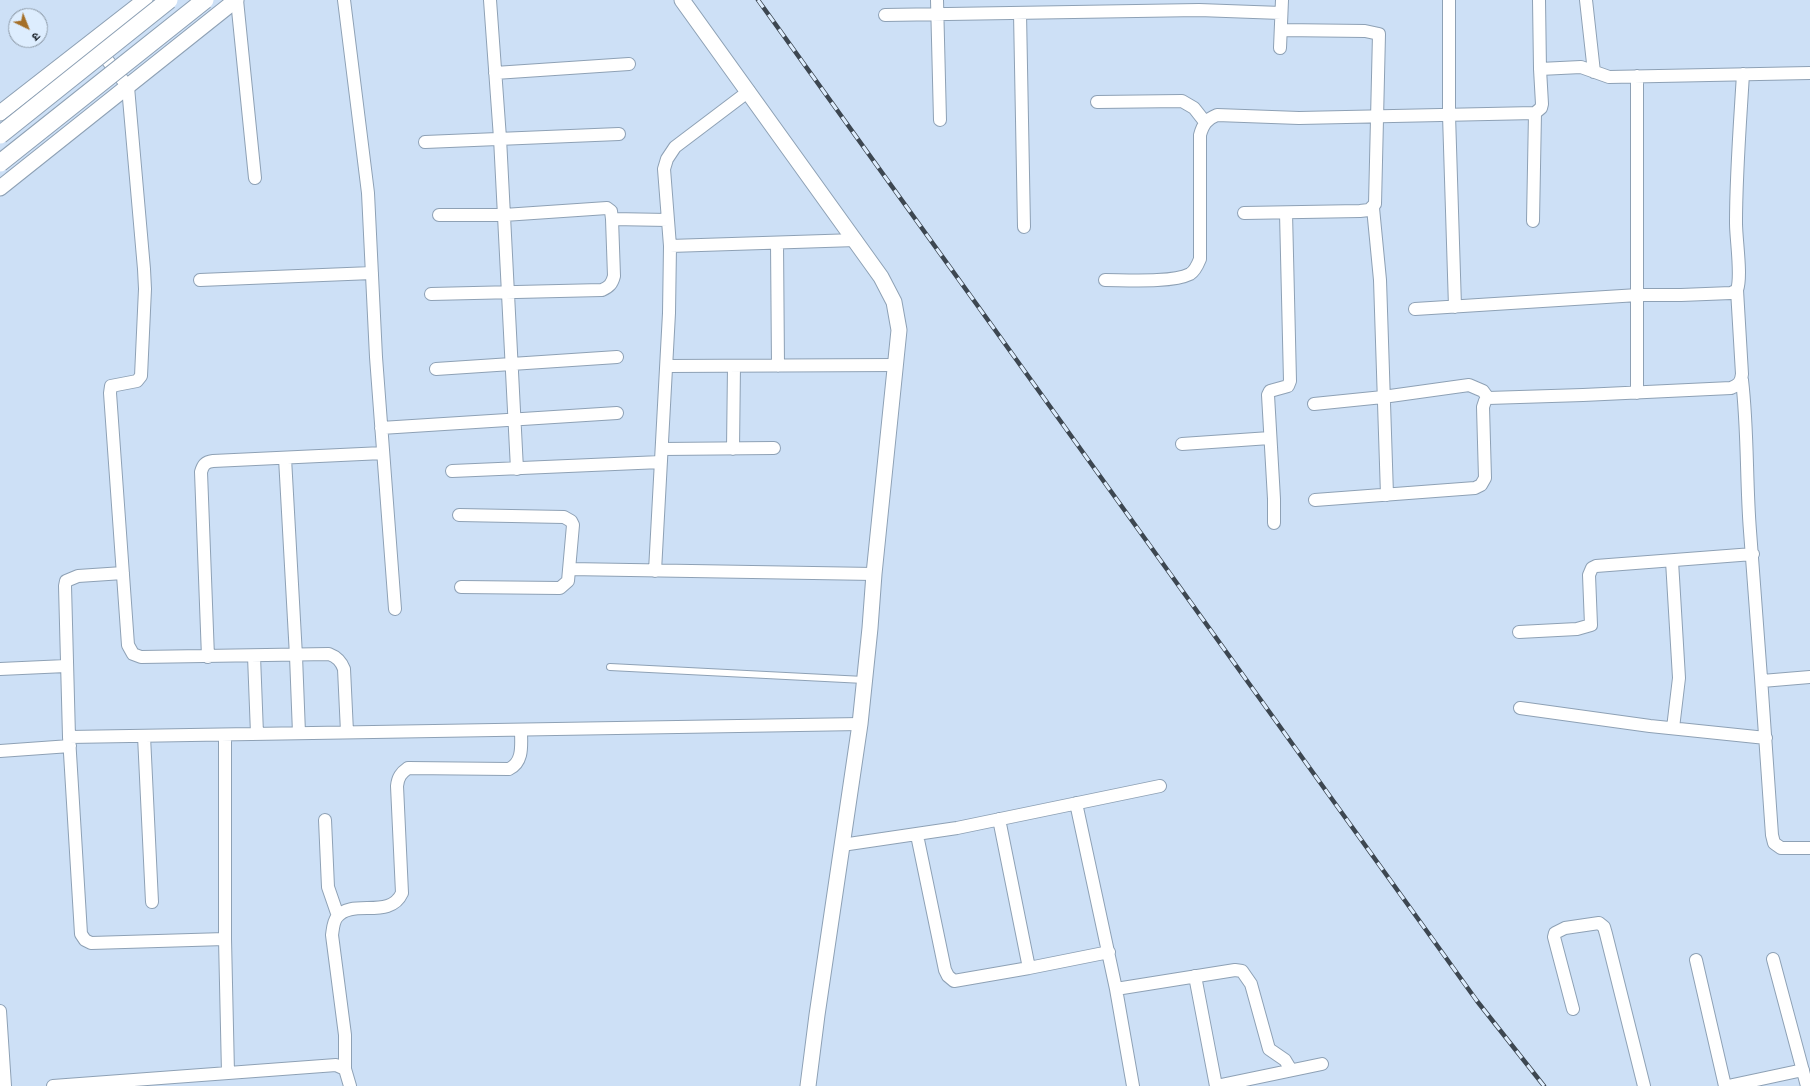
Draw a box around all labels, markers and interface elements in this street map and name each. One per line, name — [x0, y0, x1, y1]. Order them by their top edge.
north arrow — [8, 8, 48, 48]
text: उ — [29, 29, 43, 43]

